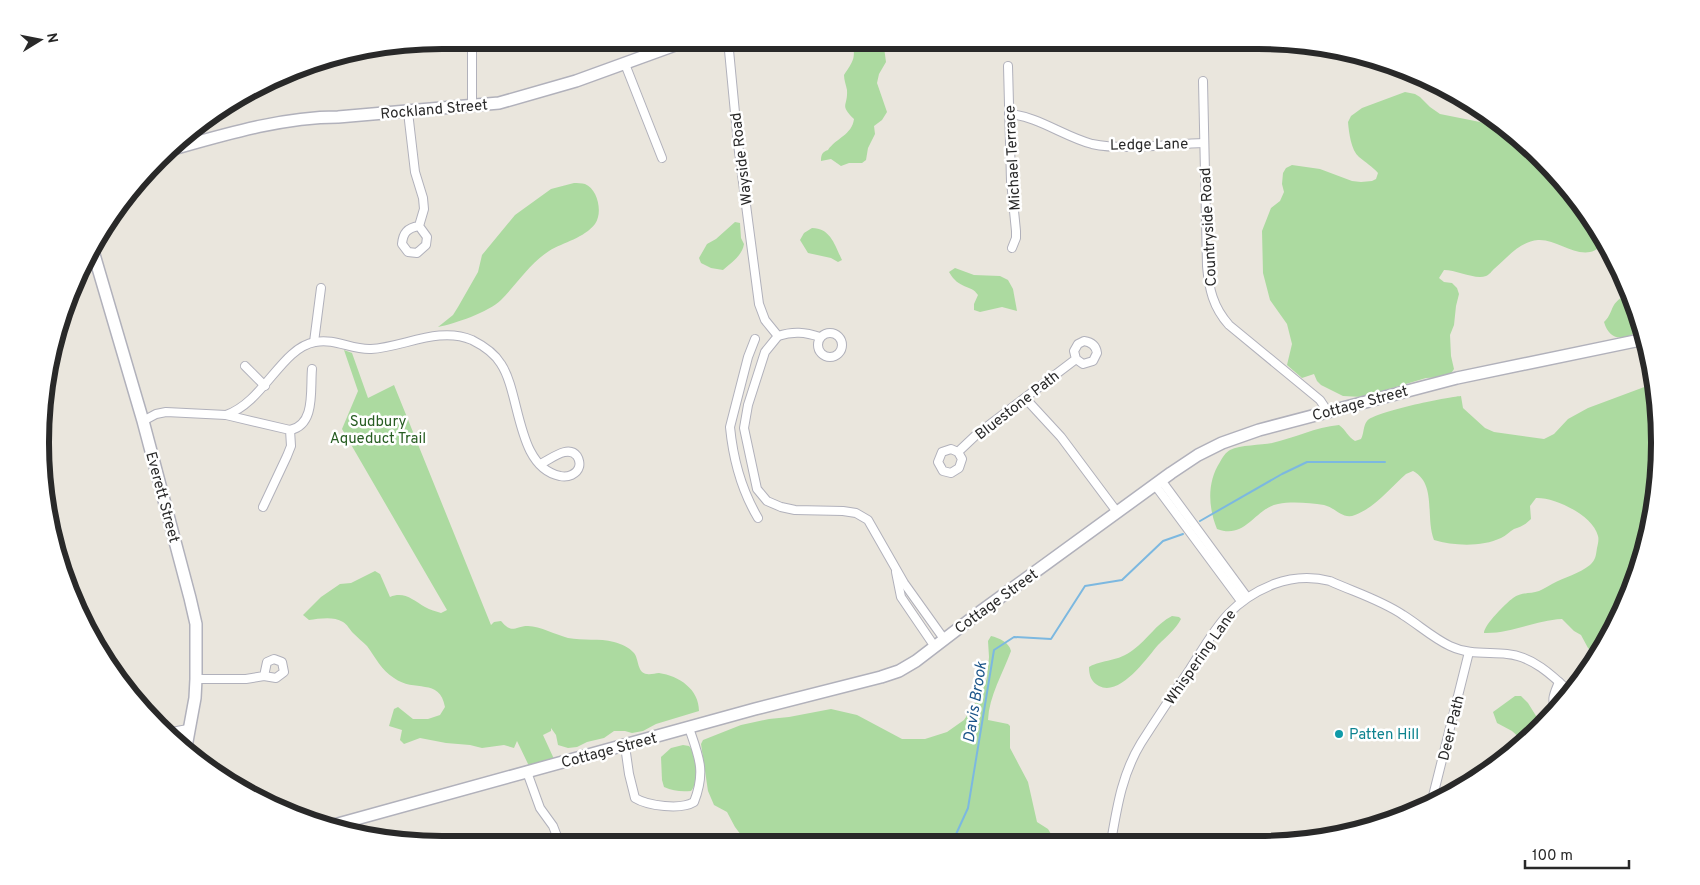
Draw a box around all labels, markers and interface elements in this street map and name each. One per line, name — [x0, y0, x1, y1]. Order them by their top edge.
north arrow — [15, 15, 65, 65]
text: N — [42, 32, 61, 44]
street label: Rockland Street — [380, 96, 489, 125]
street label: Michael Terrace — [1001, 105, 1026, 211]
street label: Wayside Road — [727, 111, 758, 206]
street label: Ledge Lane — [1110, 135, 1188, 156]
street label: Countryside Road — [1197, 167, 1222, 287]
street label: Bluestone Path — [972, 367, 1064, 445]
street label: Cottage Street — [1310, 383, 1410, 426]
park label: Sudbury Aqueduct Trail — [330, 413, 426, 449]
street label: Everett Street — [140, 450, 183, 545]
street label: Cottage Street — [952, 566, 1042, 639]
street label: Whispering Lane — [1161, 606, 1241, 709]
water label: Davis Brook — [960, 659, 992, 744]
street label: Deer Path — [1435, 694, 1470, 763]
place label: Patten Hill — [1349, 726, 1419, 745]
marker: Patten Hill — [1333, 728, 1345, 740]
street label: Cottage Street — [559, 730, 659, 773]
scale bar — [1525, 838, 1629, 870]
text: 100 m — [1532, 847, 1573, 866]

